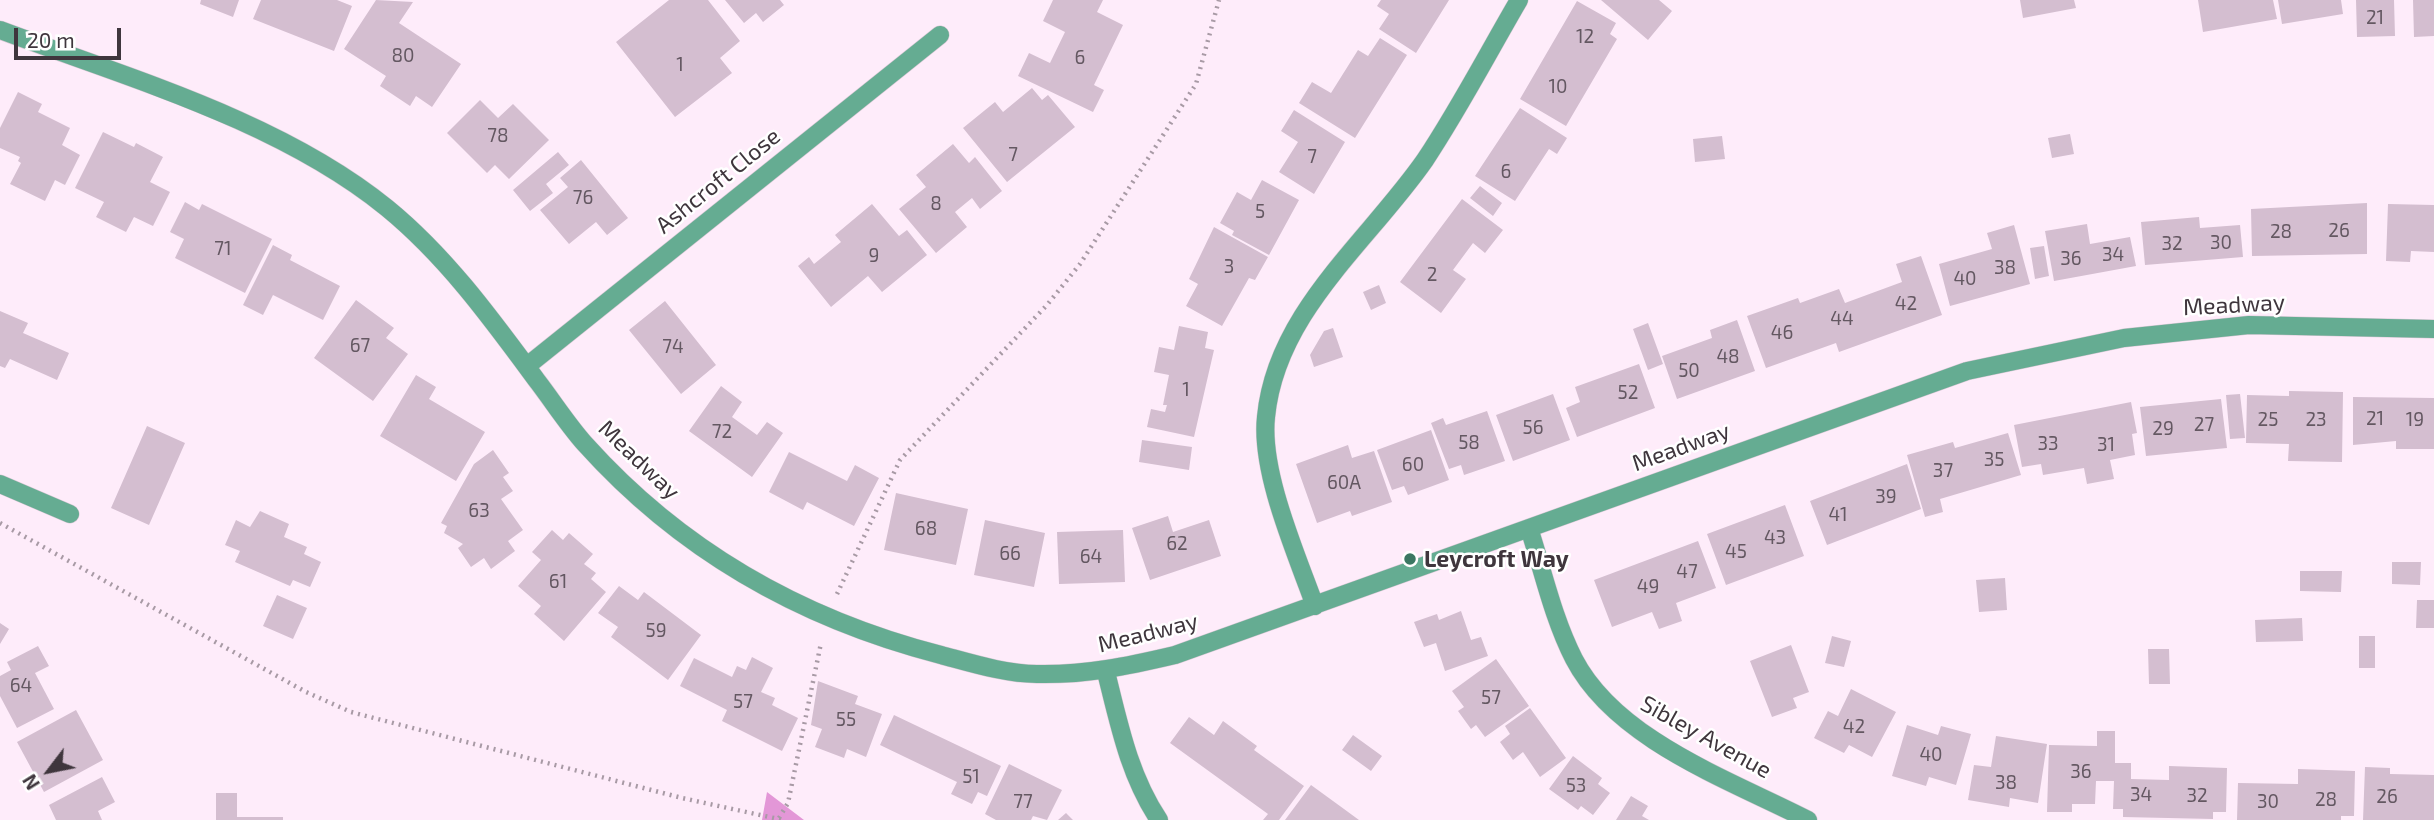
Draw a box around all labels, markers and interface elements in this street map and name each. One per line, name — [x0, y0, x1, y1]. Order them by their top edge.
house number: 21 — [2366, 7, 2384, 29]
scale bar — [18, 14, 124, 58]
house number: 12 — [1576, 26, 1594, 48]
text: 20 m — [27, 27, 75, 52]
house number: 80 — [392, 45, 414, 67]
house number: 6 — [1075, 47, 1085, 69]
house number: 1 — [676, 54, 684, 76]
house number: 10 — [1548, 76, 1568, 98]
street label: Ashcroft Close — [650, 122, 786, 240]
house number: 78 — [487, 125, 509, 147]
house number: 7 — [1008, 144, 1018, 166]
house number: 7 — [1307, 146, 1317, 168]
house number: 6 — [1501, 161, 1511, 183]
house number: 76 — [573, 187, 593, 209]
house number: 8 — [930, 193, 942, 215]
house number: 5 — [1255, 201, 1265, 223]
house number: 26 — [2328, 220, 2350, 242]
house number: 28 — [2270, 221, 2292, 243]
house number: 30 — [2210, 232, 2232, 254]
house number: 32 — [2161, 233, 2183, 255]
house number: 71 — [214, 238, 232, 260]
house number: 34 — [2102, 244, 2124, 266]
house number: 9 — [869, 245, 879, 267]
house number: 36 — [2060, 248, 2082, 270]
house number: 3 — [1224, 256, 1234, 278]
house number: 38 — [1994, 257, 2016, 279]
house number: 2 — [1427, 264, 1437, 286]
house number: 40 — [1953, 268, 1977, 290]
street label: Meadway — [2182, 289, 2286, 321]
house number: 42 — [1895, 293, 1917, 315]
house number: 44 — [1830, 308, 1854, 330]
house number: 46 — [1771, 322, 1793, 344]
house number: 67 — [350, 335, 370, 357]
house number: 74 — [662, 336, 684, 358]
house number: 48 — [1716, 346, 1740, 368]
house number: 50 — [1678, 360, 1700, 382]
house number: 1 — [1182, 379, 1190, 401]
house number: 52 — [1618, 382, 1638, 404]
house number: 21 — [2366, 408, 2384, 430]
house number: 25 — [2258, 409, 2278, 431]
house number: 23 — [2305, 409, 2327, 431]
house number: 19 — [2406, 409, 2424, 431]
house number: 27 — [2194, 414, 2214, 436]
street label: Meadway — [593, 415, 685, 505]
house number: 56 — [1522, 417, 1544, 439]
street label: Meadway — [1628, 417, 1734, 477]
house number: 29 — [2152, 418, 2174, 440]
house number: 72 — [712, 421, 732, 443]
house number: 58 — [1458, 432, 1480, 454]
house number: 33 — [2037, 433, 2059, 455]
house number: 31 — [2097, 434, 2115, 456]
house number: 35 — [1984, 449, 2004, 471]
house number: 60 — [1402, 454, 1424, 476]
house number: 37 — [1933, 460, 1953, 482]
house number: 60A — [1327, 472, 1361, 494]
house number: 39 — [1875, 486, 1897, 508]
house number: 63 — [468, 500, 490, 522]
house number: 41 — [1828, 504, 1848, 526]
house number: 68 — [915, 518, 937, 540]
house number: 43 — [1764, 527, 1786, 549]
house number: 62 — [1166, 533, 1188, 555]
house number: 45 — [1725, 541, 1747, 563]
house number: 66 — [999, 543, 1021, 565]
place label: Leycroft Way — [1424, 545, 1569, 573]
house number: 64 — [1080, 546, 1102, 568]
marker: Leycroft Way — [1402, 551, 1418, 567]
house number: 47 — [1676, 561, 1698, 583]
house number: 61 — [549, 571, 567, 593]
house number: 49 — [1637, 576, 1659, 598]
street label: Meadway — [1095, 607, 1201, 659]
house number: 59 — [645, 620, 667, 642]
house number: 64 — [10, 675, 32, 697]
house number: 57 — [1481, 687, 1501, 709]
street label: Sibley Avenue — [1636, 690, 1776, 784]
house number: 57 — [733, 691, 753, 713]
house number: 55 — [836, 709, 856, 731]
house number: 42 — [1843, 716, 1865, 738]
north arrow — [14, 736, 84, 806]
house number: 40 — [1919, 744, 1943, 766]
house number: 36 — [2070, 761, 2092, 783]
house number: 51 — [962, 766, 980, 788]
text: N — [17, 770, 44, 794]
house number: 38 — [1995, 772, 2017, 794]
house number: 53 — [1566, 775, 1586, 797]
house number: 34 — [2130, 784, 2152, 806]
house number: 32 — [2186, 785, 2208, 807]
house number: 26 — [2376, 786, 2398, 808]
house number: 28 — [2315, 789, 2337, 811]
house number: 77 — [1013, 791, 1033, 813]
house number: 30 — [2257, 791, 2279, 813]

